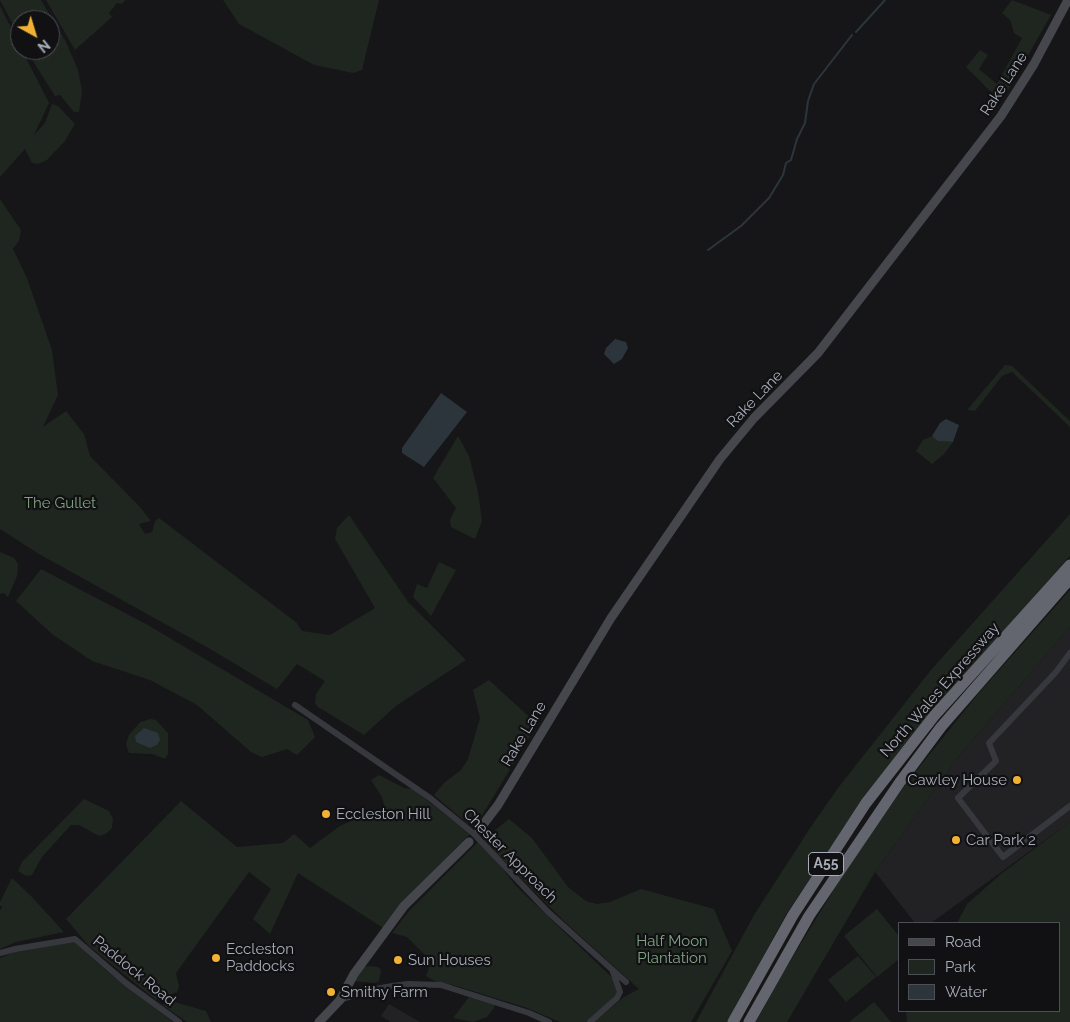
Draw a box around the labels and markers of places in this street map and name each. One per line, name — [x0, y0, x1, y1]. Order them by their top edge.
place label: Cawley House — [907, 771, 1007, 789]
marker: Cawley House — [1011, 774, 1023, 786]
place label: Eccleston Hill — [336, 805, 430, 823]
marker: Eccleston Hill — [320, 808, 332, 820]
place label: Car Park 2 — [966, 831, 1036, 849]
marker: Car Park 2 — [950, 834, 962, 846]
place label: Eccleston Paddocks — [226, 940, 294, 975]
place label: Sun Houses — [408, 951, 491, 969]
marker: Eccleston Paddocks — [210, 952, 222, 964]
marker: Sun Houses — [392, 954, 404, 966]
place label: Smithy Farm — [341, 983, 428, 1001]
marker: Smithy Farm — [325, 986, 337, 998]

